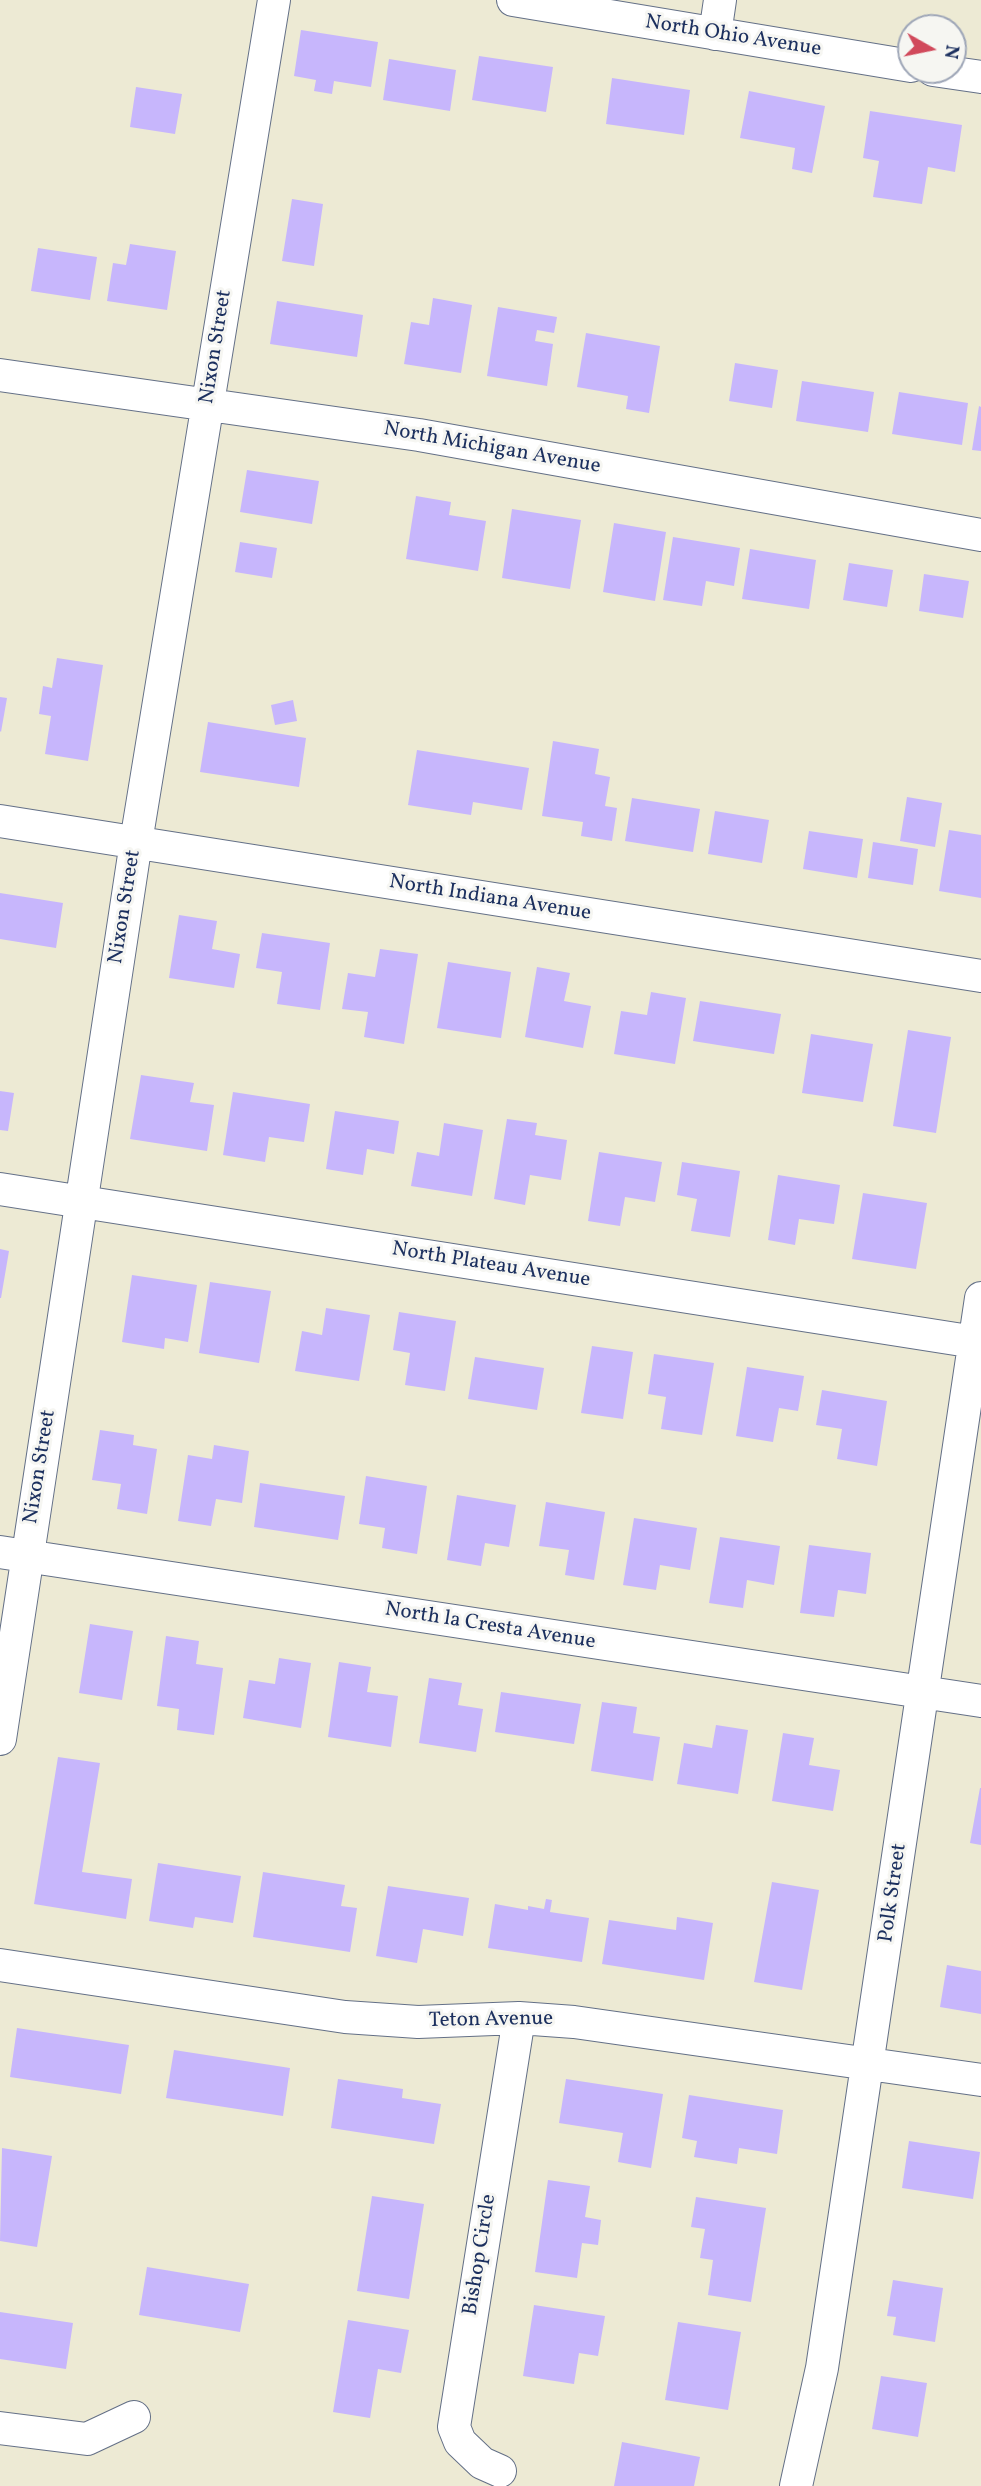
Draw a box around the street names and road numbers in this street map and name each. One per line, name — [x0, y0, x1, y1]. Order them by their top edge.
street label: North Ohio Avenue — [643, 11, 823, 63]
street label: Nixon Street — [196, 288, 238, 406]
street label: North Michigan Avenue — [382, 418, 602, 480]
street label: Nixon Street — [105, 848, 147, 966]
street label: North Indiana Avenue — [387, 871, 593, 927]
street label: North Plateau Avenue — [390, 1238, 592, 1294]
street label: Nixon Street — [20, 1408, 62, 1526]
street label: North la Cresta Avenue — [383, 1598, 597, 1656]
street label: Polk Street — [875, 1842, 913, 1944]
street label: Teton Avenue — [429, 2007, 553, 2035]
street label: Bishop Circle — [459, 2193, 503, 2317]

